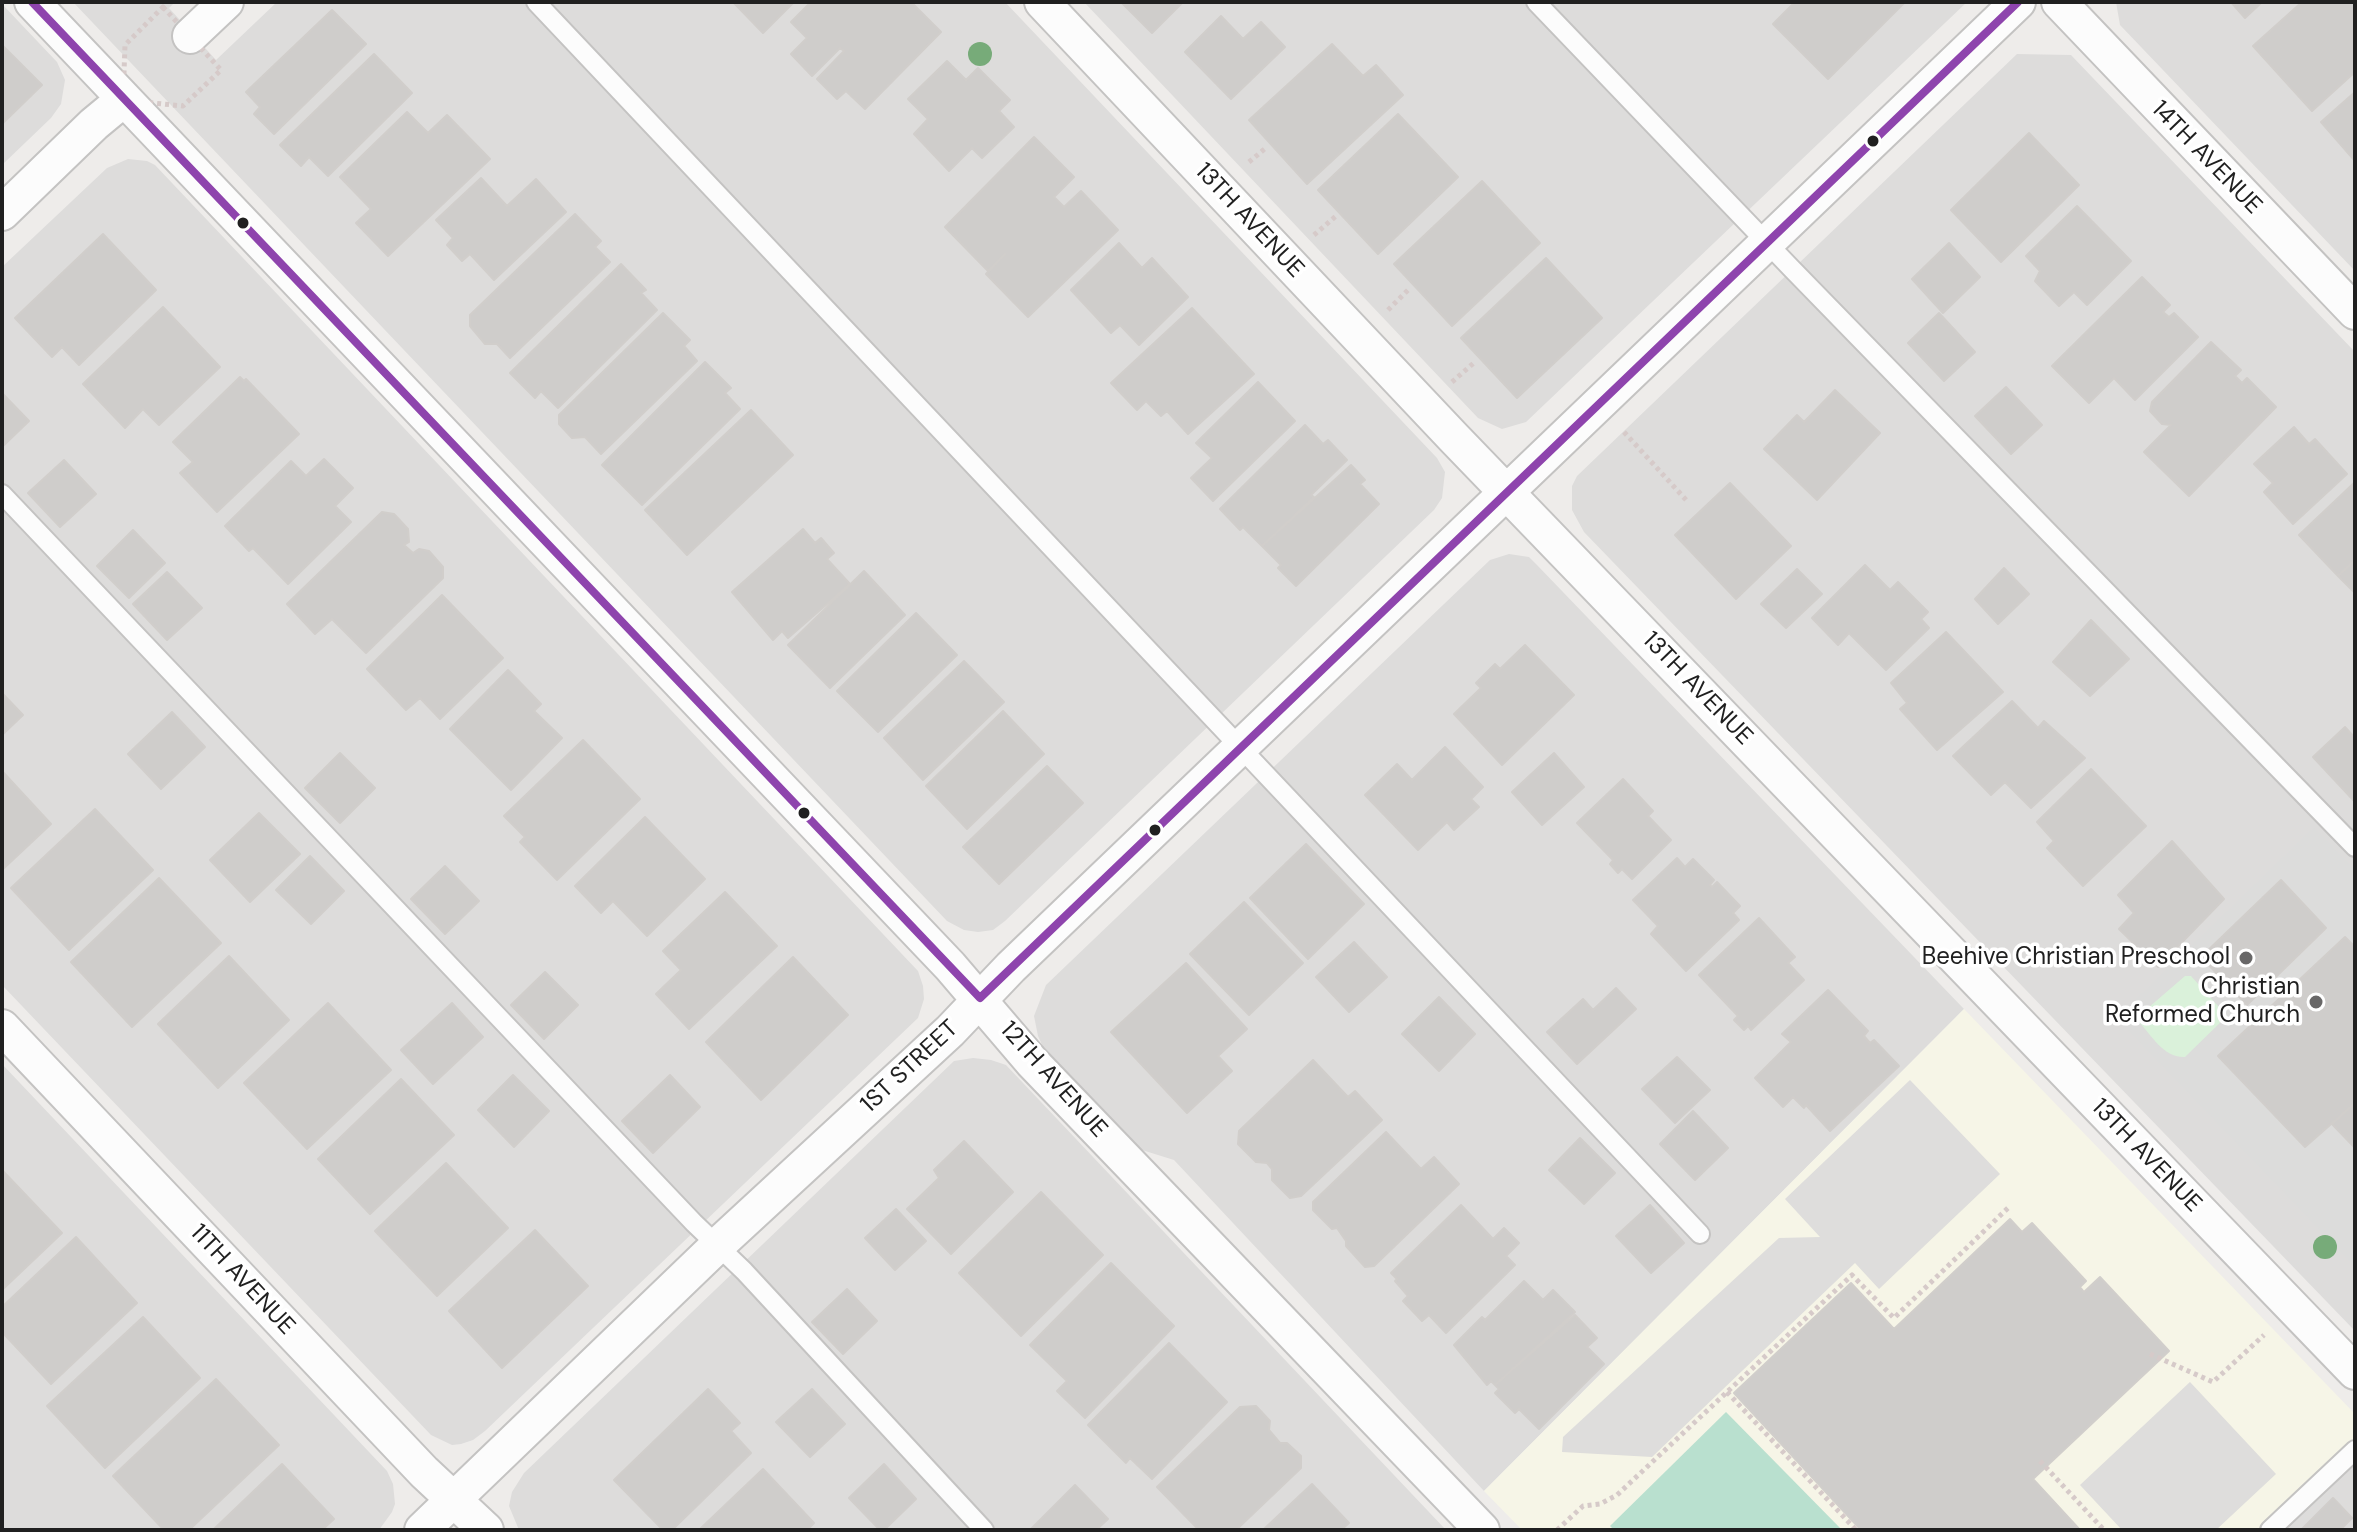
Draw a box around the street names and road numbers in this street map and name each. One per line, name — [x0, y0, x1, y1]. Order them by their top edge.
street label: 14TH AVENUE — [2145, 95, 2267, 221]
street label: 13TH AVENUE — [1189, 158, 1309, 284]
street label: 13TH AVENUE — [1636, 626, 1758, 752]
street label: 1ST STREET — [855, 1015, 965, 1119]
street label: 12TH AVENUE — [993, 1016, 1113, 1144]
street label: 13TH AVENUE — [2085, 1093, 2207, 1219]
street label: 11TH AVENUE — [184, 1219, 300, 1341]

